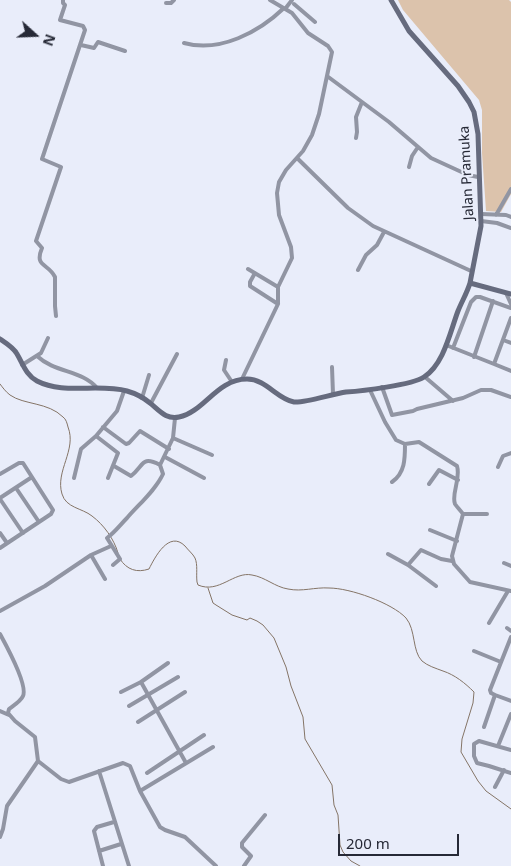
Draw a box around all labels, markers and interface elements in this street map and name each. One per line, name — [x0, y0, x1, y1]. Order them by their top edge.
north arrow — [10, 10, 60, 60]
text: N — [39, 32, 60, 49]
street label: Jalan Pramuka — [456, 125, 478, 221]
scale bar — [341, 824, 462, 856]
text: 200 m — [346, 833, 390, 853]

